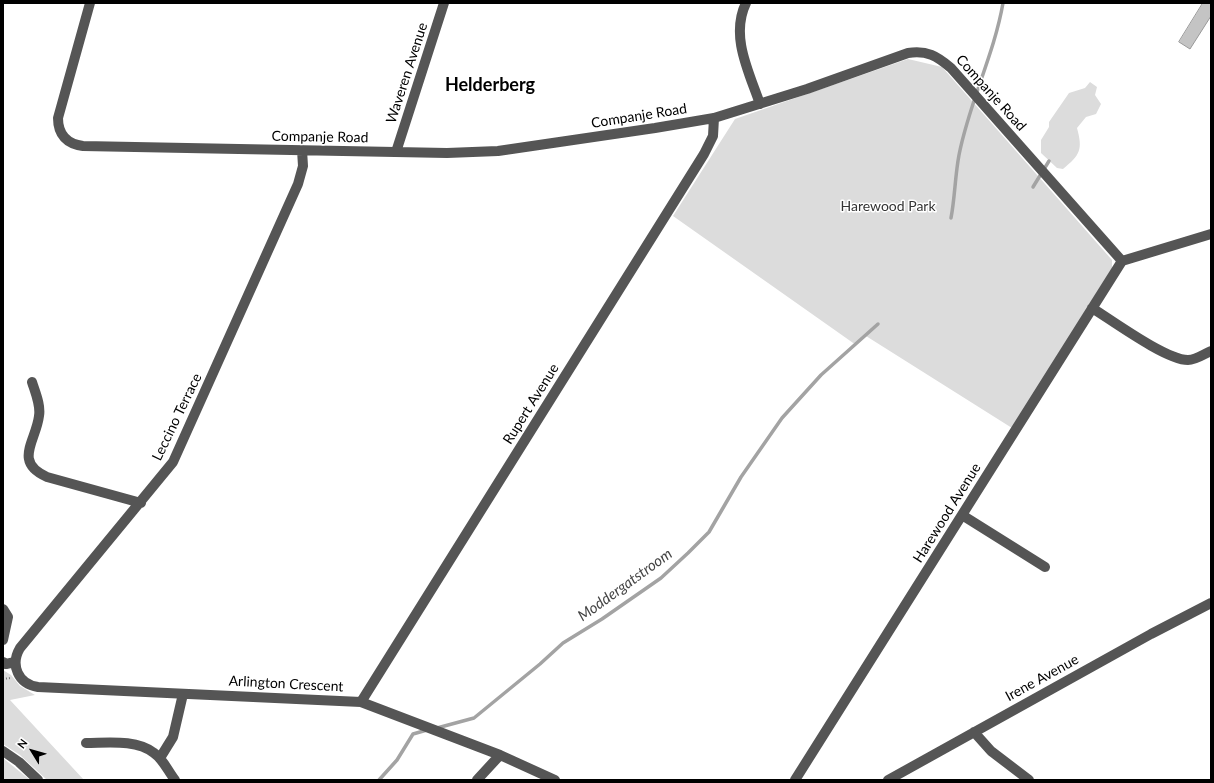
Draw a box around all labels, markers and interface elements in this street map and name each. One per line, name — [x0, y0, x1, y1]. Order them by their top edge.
street label: Waveren Avenue — [383, 21, 431, 125]
street label: Companje Road — [952, 51, 1030, 135]
district label: Helderberg — [445, 74, 535, 96]
street label: Companje Road — [590, 100, 688, 132]
street label: Companje Road — [272, 128, 368, 146]
park label: Harewood Park — [840, 198, 936, 214]
street label: Rupert Avenue — [500, 361, 562, 447]
street label: Leccino Terrace — [149, 371, 205, 463]
street label: Harewood Avenue — [910, 460, 984, 566]
water label: Moddergatstroom — [574, 545, 676, 625]
street label: Irene Avenue — [1002, 651, 1082, 705]
street label: Arlington Crescent — [228, 673, 344, 695]
north arrow — [12, 731, 52, 771]
text: N — [14, 736, 30, 751]

